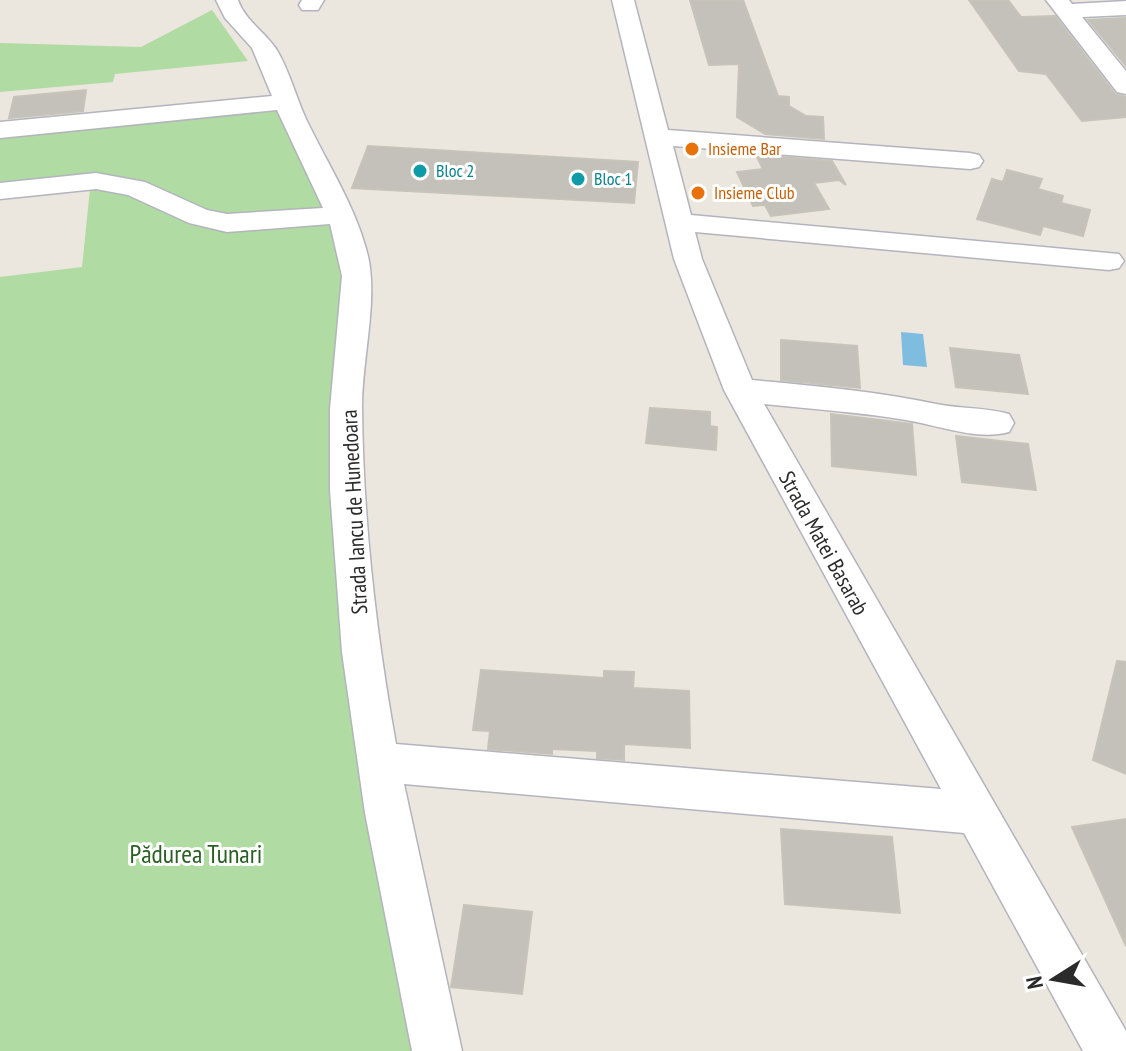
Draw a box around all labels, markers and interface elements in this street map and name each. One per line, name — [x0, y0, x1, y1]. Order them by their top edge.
place label: Insieme Bar — [708, 137, 781, 160]
marker: Insieme Bar — [683, 140, 701, 158]
place label: Bloc 2 — [436, 159, 474, 182]
marker: Bloc 2 — [411, 162, 429, 180]
place label: Bloc 1 — [594, 167, 632, 190]
marker: Bloc 1 — [569, 170, 587, 188]
place label: Insieme Club — [714, 181, 795, 204]
marker: Insieme Club — [689, 184, 707, 202]
street label: Strada Iancu de Hunedoara — [335, 409, 373, 615]
street label: Strada Matei Basarab — [773, 466, 875, 620]
park label: Pădurea Tunari — [129, 837, 263, 870]
north arrow — [1014, 939, 1094, 1019]
text: N — [1019, 974, 1049, 991]

